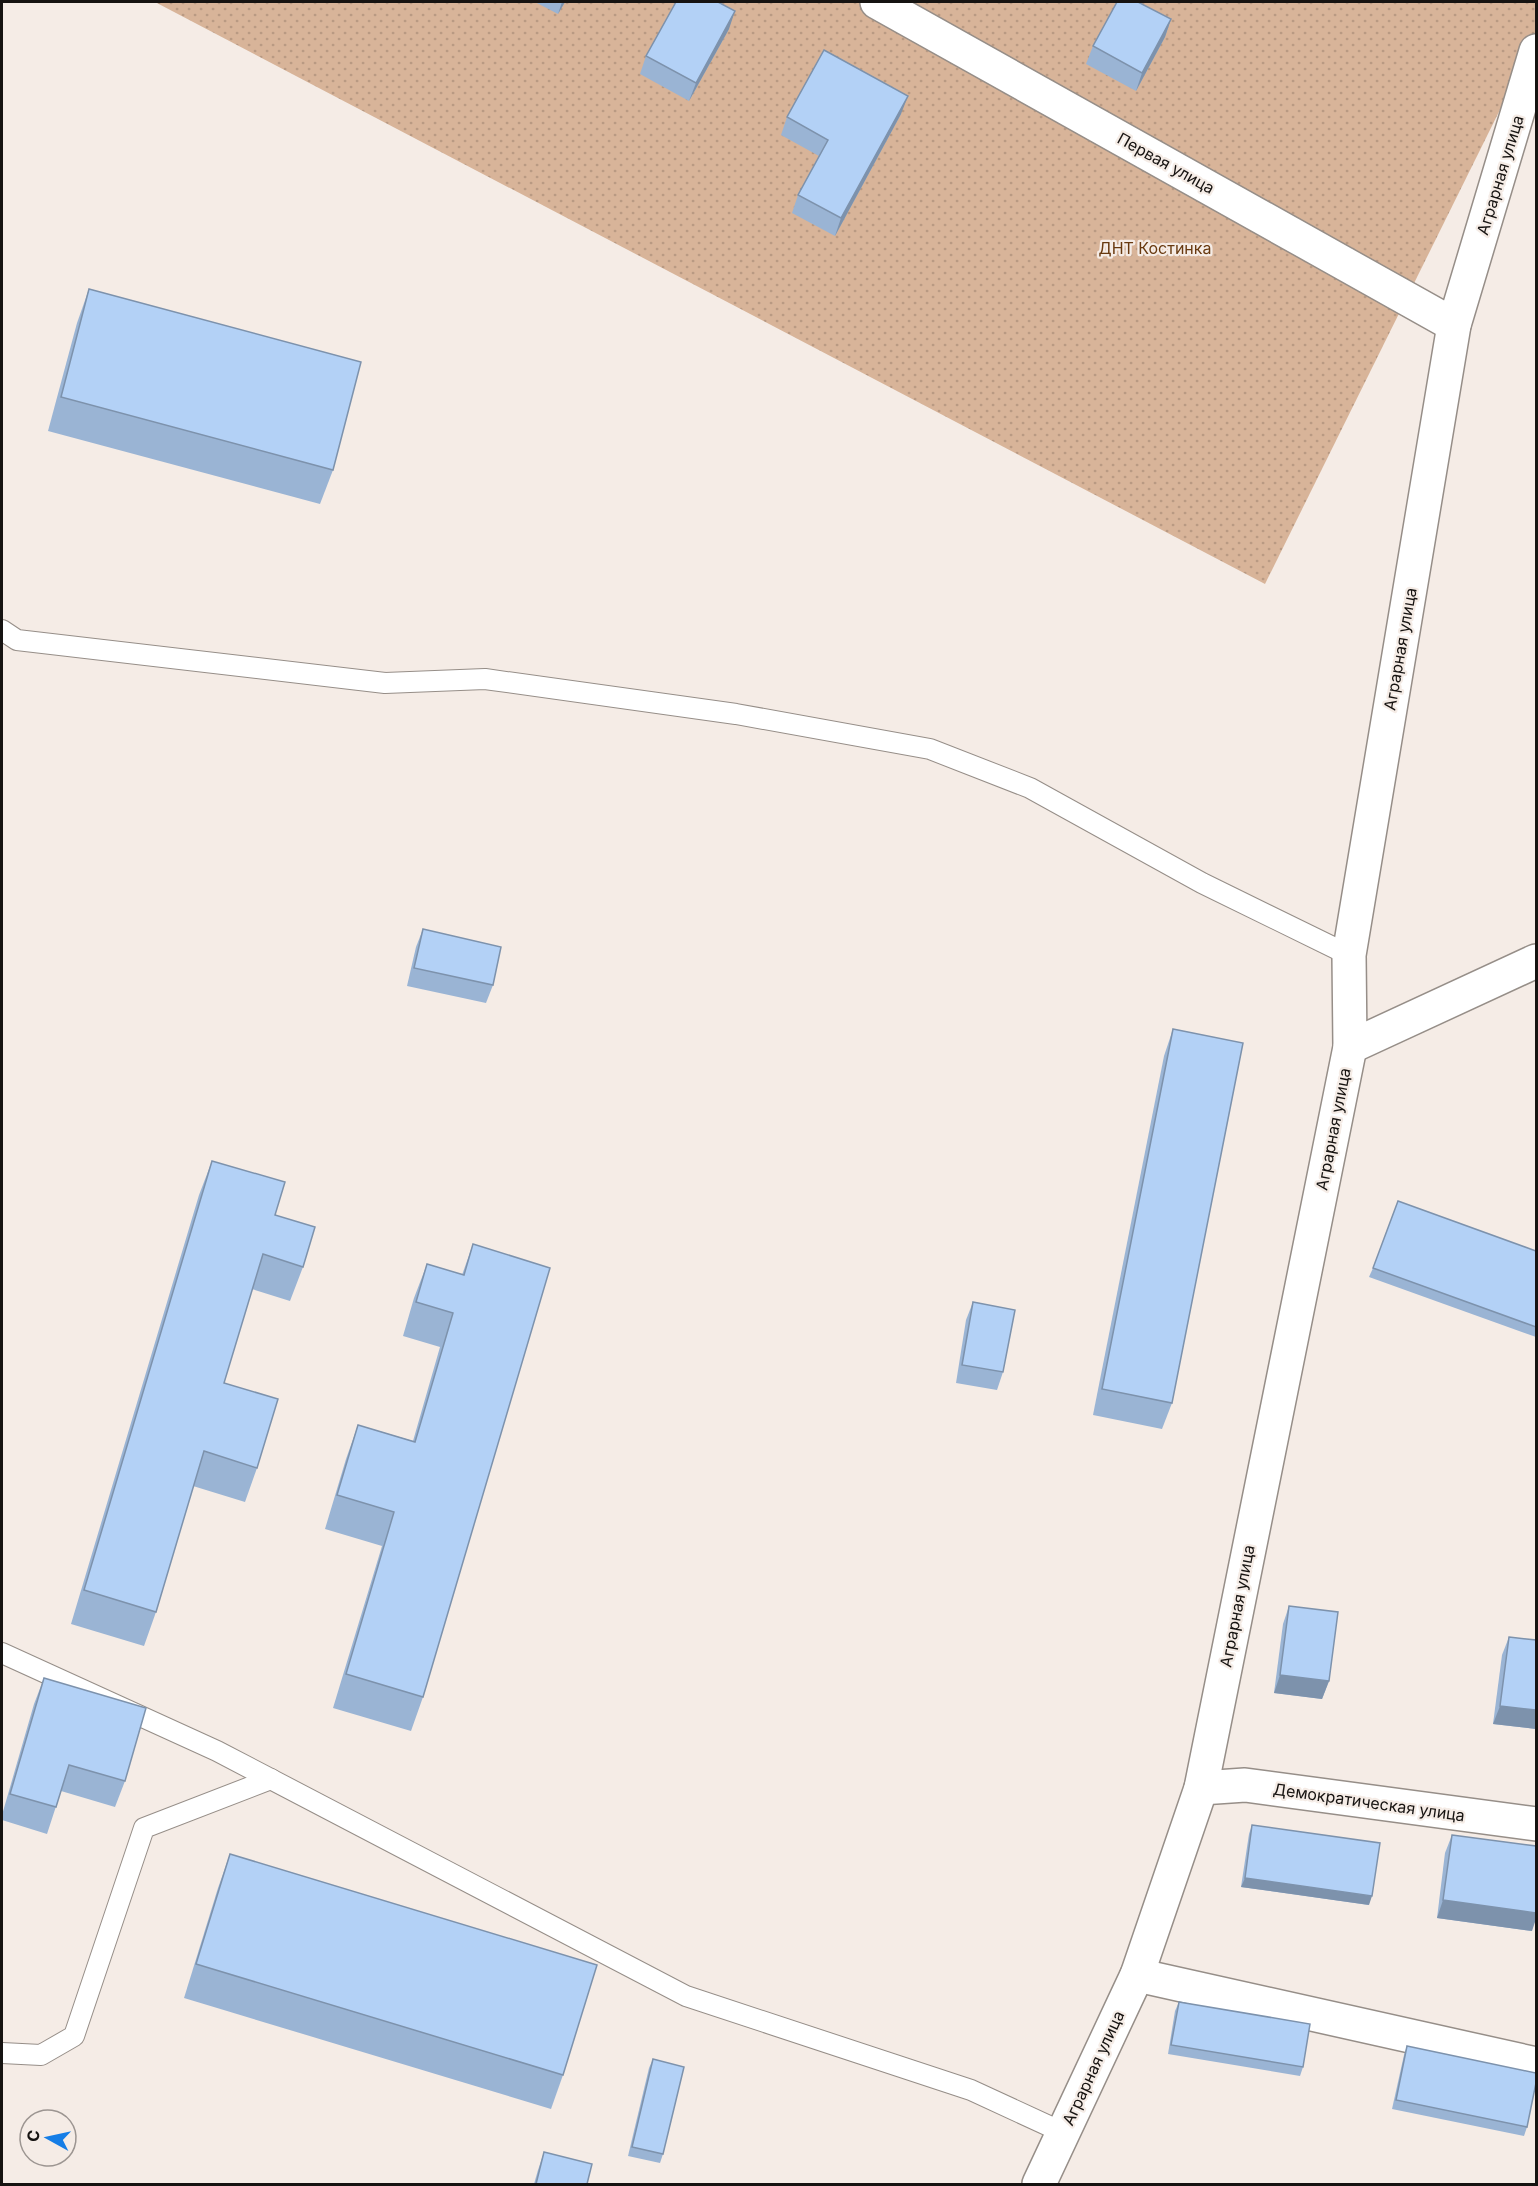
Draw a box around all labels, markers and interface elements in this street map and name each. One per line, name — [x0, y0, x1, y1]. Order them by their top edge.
street label: Аграрная улица — [1472, 113, 1528, 237]
street label: Первая улица — [1114, 128, 1218, 198]
park label: ДНТ Костинка — [1099, 238, 1211, 258]
street label: Аграрная улица — [1379, 586, 1421, 712]
street label: Аграрная улица — [1311, 1066, 1355, 1192]
street label: Аграрная улица — [1215, 1543, 1259, 1669]
street label: Демократическая улица — [1272, 1779, 1466, 1825]
street label: Аграрная улица — [1058, 2007, 1128, 2129]
north arrow — [18, 2108, 78, 2168]
text: С — [22, 2129, 44, 2143]

